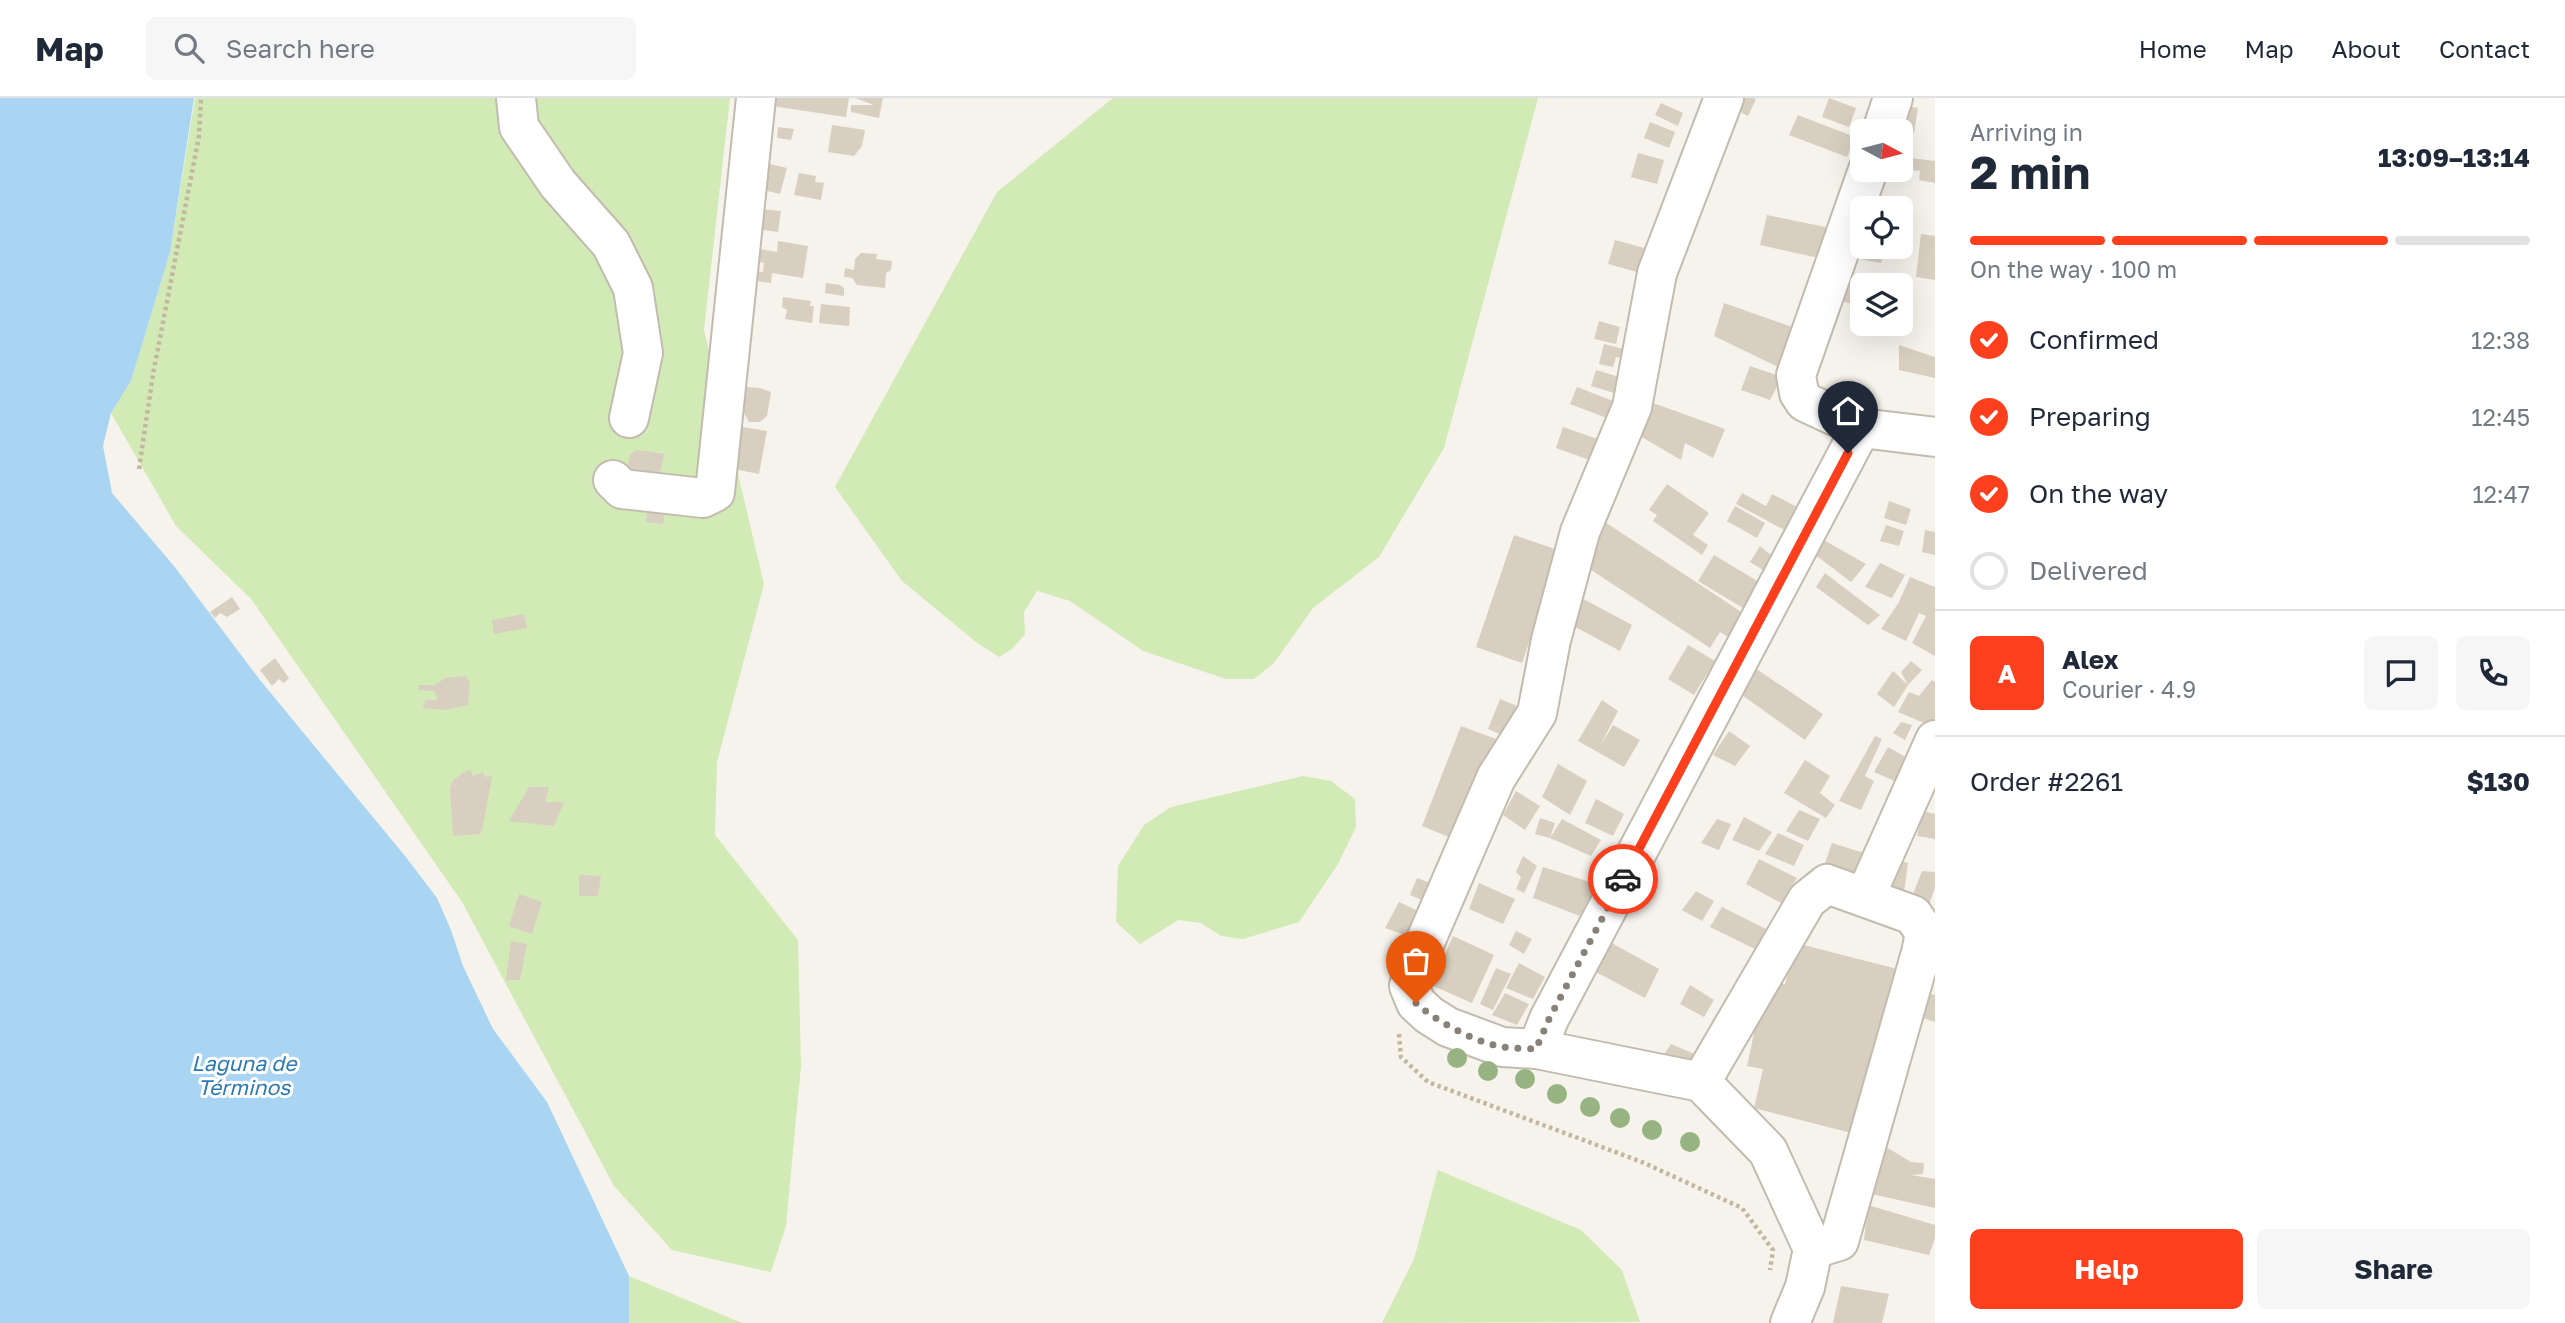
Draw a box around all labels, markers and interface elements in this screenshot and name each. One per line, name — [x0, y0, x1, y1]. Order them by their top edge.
search box — [146, 17, 636, 80]
text: Map — [35, 29, 104, 68]
icon: search — [170, 29, 208, 67]
text: Search here — [226, 33, 375, 64]
text: Home — [2139, 34, 2207, 63]
text: Map — [2245, 34, 2294, 63]
text: About — [2332, 34, 2401, 63]
text: Contact — [2439, 34, 2530, 63]
text: Arriving in — [1970, 118, 2083, 146]
north arrow — [1850, 119, 1913, 182]
map controls — [1850, 119, 1913, 336]
text: 13:09–13:14 — [2378, 142, 2530, 173]
text: 2 min — [1970, 144, 2090, 199]
button: locate — [1850, 196, 1913, 259]
text: On the way · 100 m — [1970, 255, 2177, 283]
button: layers — [1850, 273, 1913, 336]
icon: check — [1970, 321, 2008, 359]
text: Confirmed — [2029, 324, 2159, 355]
text: 12:38 — [2471, 326, 2530, 354]
pin — [1818, 381, 1878, 453]
icon: home — [1829, 392, 1867, 430]
icon: check — [1970, 398, 2008, 436]
text: Preparing — [2029, 401, 2151, 432]
text: 12:45 — [2471, 403, 2530, 431]
icon: check — [1970, 475, 2008, 513]
text: On the way — [2029, 478, 2168, 509]
text: 12:47 — [2472, 480, 2530, 508]
text: Delivered — [2029, 555, 2148, 586]
button: chat — [2364, 636, 2438, 710]
button: phone — [2456, 636, 2530, 710]
text: Alex — [2062, 644, 2119, 675]
text: A — [1998, 658, 2016, 689]
text: Courier · 4.9 — [2062, 675, 2196, 703]
text: Order #2261 — [1970, 766, 2123, 797]
text: $130 — [2466, 766, 2530, 797]
courier — [1588, 844, 1658, 914]
icon: car — [1604, 860, 1642, 898]
pin — [1386, 931, 1446, 1003]
icon: bag — [1397, 942, 1435, 980]
water label: Laguna de Términos — [192, 1050, 298, 1100]
button: Help — [1970, 1229, 2243, 1309]
button: Share — [2257, 1229, 2530, 1309]

